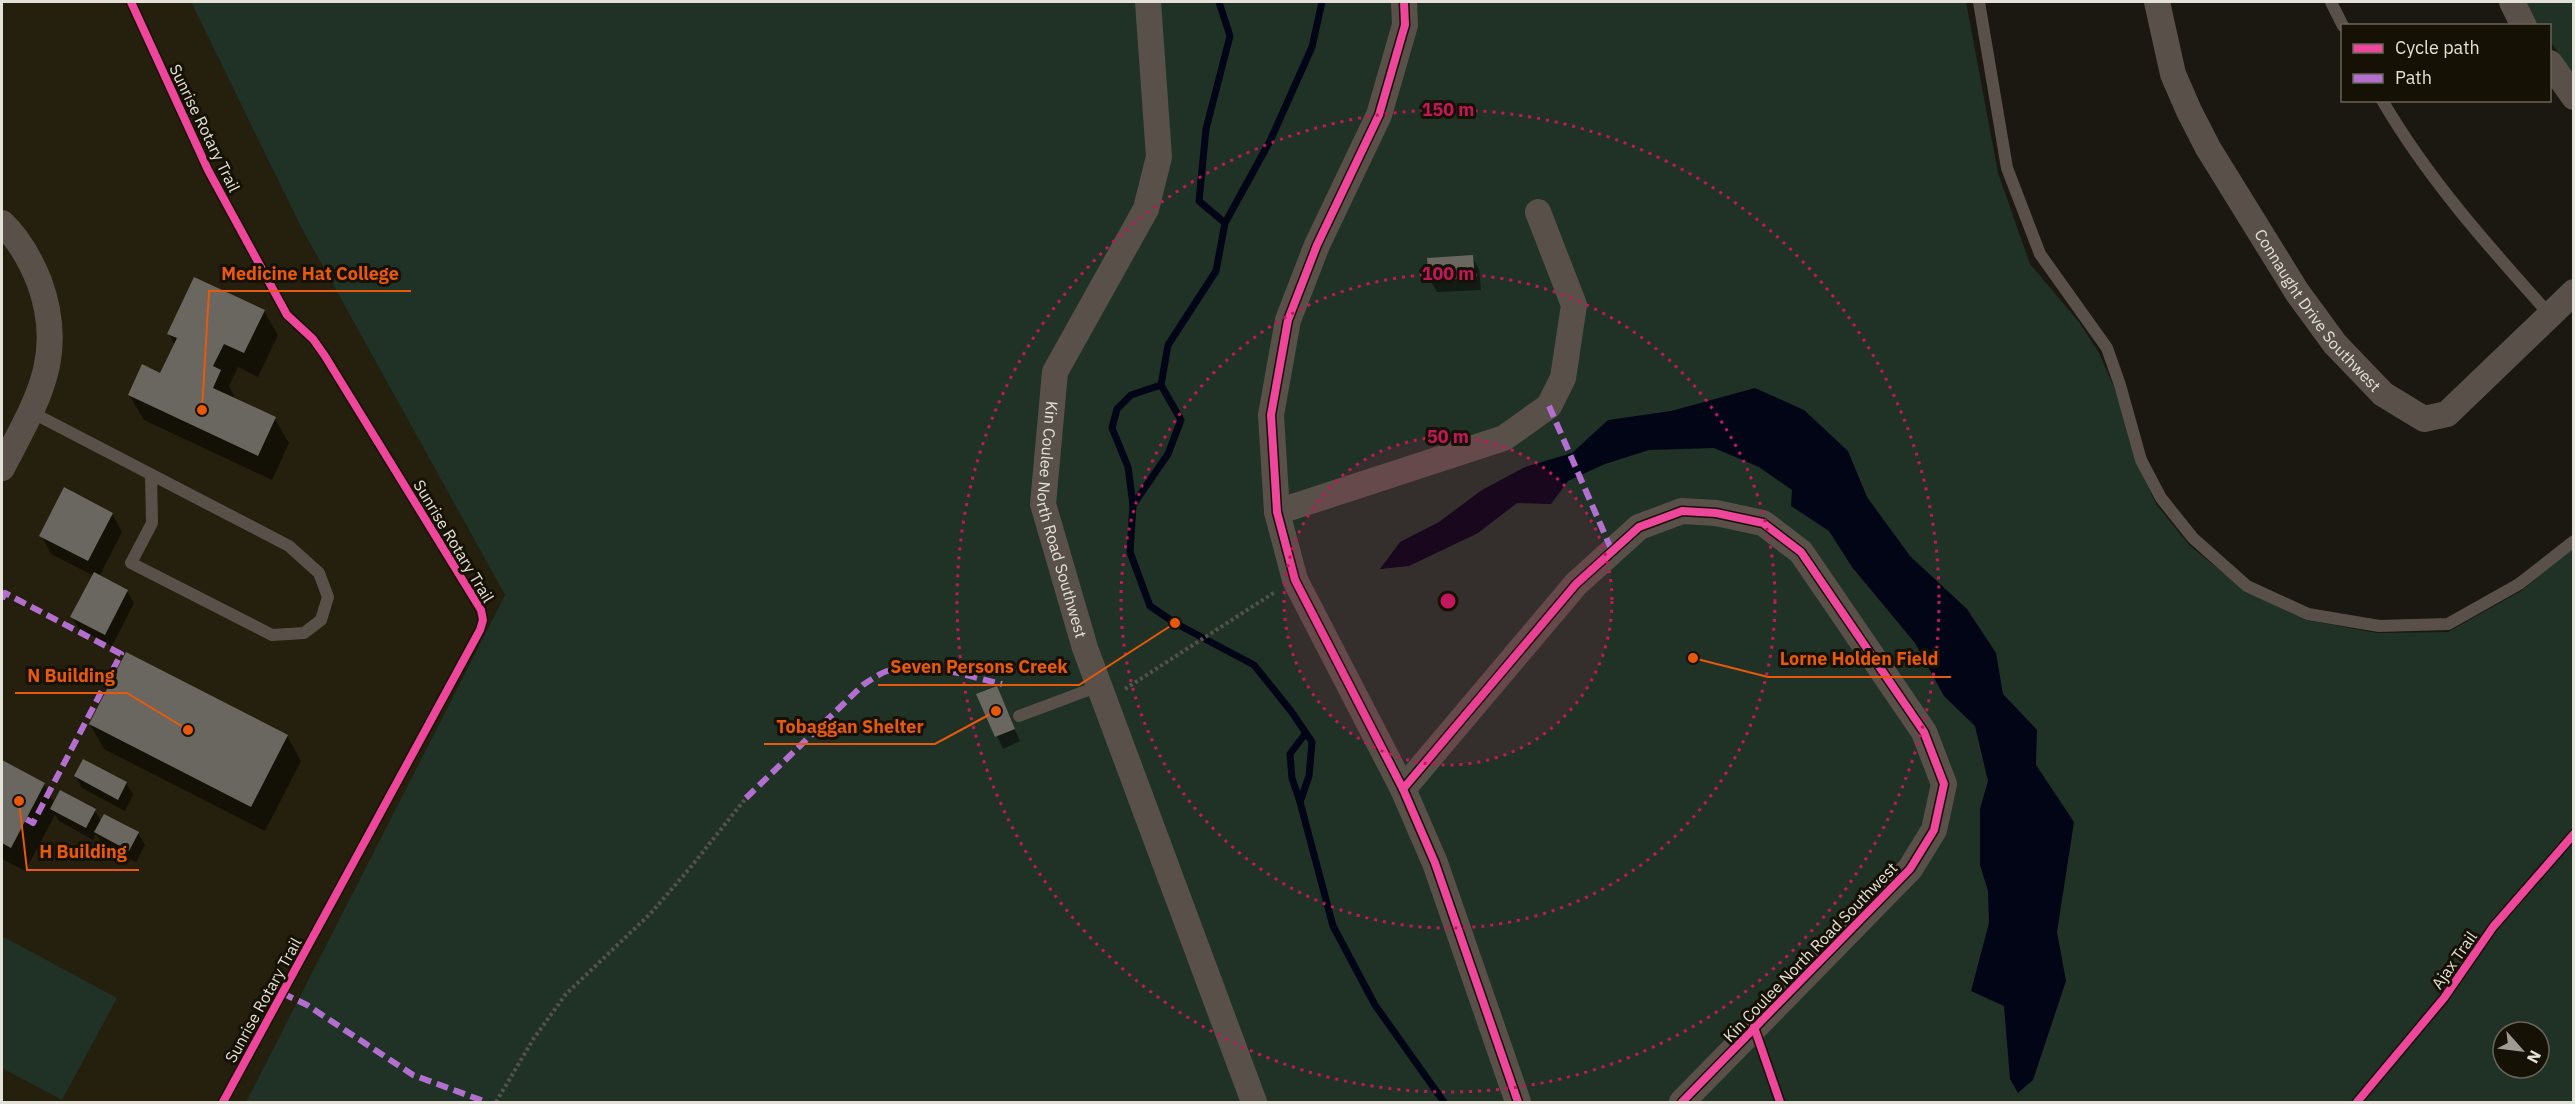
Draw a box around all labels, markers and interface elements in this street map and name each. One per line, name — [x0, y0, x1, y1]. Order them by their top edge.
legend — [2341, 24, 2551, 102]
text: Cycle path — [2395, 36, 2480, 59]
street label: Sunrise Rotary Trail — [165, 61, 245, 195]
text: Path — [2395, 66, 2432, 89]
text: 150 m — [1422, 98, 1474, 121]
street label: Connaught Drive Southwest — [2250, 225, 2385, 396]
callout: Medicine Hat College — [209, 255, 411, 291]
text: Medicine Hat College — [221, 262, 399, 285]
text: 100 m — [1422, 262, 1474, 285]
street label: Kin Coulee North Road Southwest — [1033, 400, 1092, 640]
text: 50 m — [1427, 425, 1469, 448]
street label: Sunrise Rotary Trail — [409, 476, 499, 606]
centre of rings — [1438, 591, 1458, 611]
callout: Lorne Holden Field — [1768, 641, 1951, 677]
text: Lorne Holden Field — [1780, 647, 1938, 670]
callout: Seven Persons Creek — [878, 649, 1079, 685]
text: Seven Persons Creek — [890, 655, 1068, 678]
callout: N Building — [15, 657, 127, 693]
text: N Building — [27, 664, 115, 687]
callout: Tobaggan Shelter — [764, 708, 935, 744]
text: Tobaggan Shelter — [776, 715, 924, 738]
callout: H Building — [27, 834, 139, 870]
text: H Building — [39, 840, 127, 863]
street label: Kin Coulee North Road Southwest — [1719, 858, 1901, 1046]
street label: Ajax Trail — [2427, 927, 2481, 993]
street label: Sunrise Rotary Trail — [220, 934, 306, 1066]
north arrow — [2491, 1020, 2551, 1080]
text: N — [2523, 1047, 2546, 1067]

